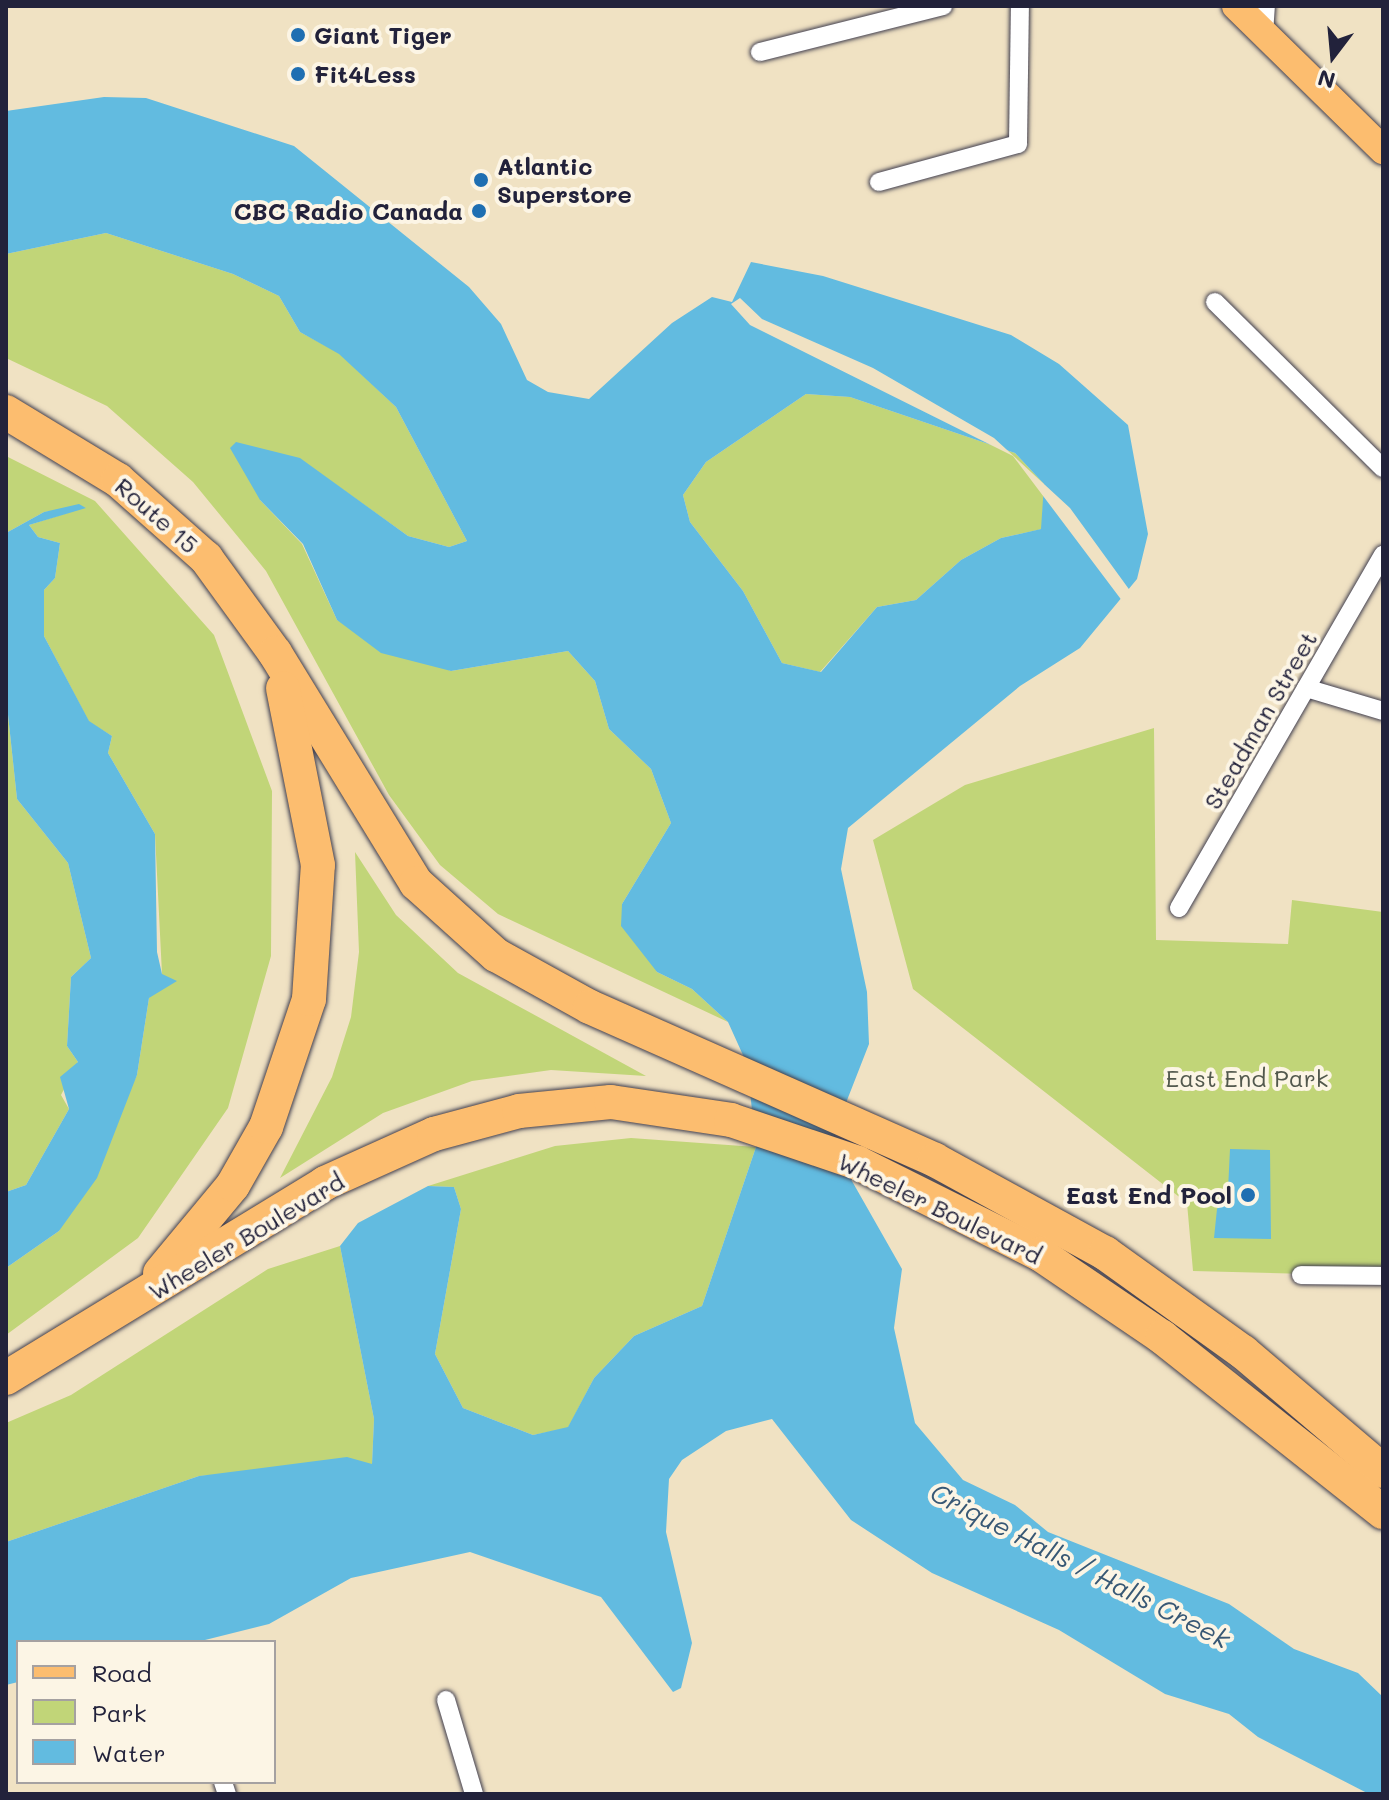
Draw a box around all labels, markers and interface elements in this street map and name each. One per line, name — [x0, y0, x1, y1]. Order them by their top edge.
north arrow — [1293, 16, 1373, 96]
place label: Giant Tiger — [314, 21, 452, 49]
marker: Giant Tiger — [289, 26, 307, 44]
place label: Fit4Less — [314, 60, 416, 88]
text: N — [1314, 63, 1338, 96]
marker: Fit4Less — [289, 65, 307, 83]
place label: Atlantic Superstore — [497, 152, 632, 208]
marker: Atlantic Superstore — [472, 171, 490, 189]
place label: CBC Radio Canada — [234, 197, 463, 225]
marker: CBC Radio Canada — [470, 202, 488, 220]
street label: Route 15 — [110, 471, 204, 559]
street label: Steadman Street — [1197, 626, 1323, 814]
park label: East End Park — [1166, 1064, 1328, 1092]
street label: Wheeler Boulevard — [833, 1146, 1047, 1270]
street label: Wheeler Boulevard — [143, 1166, 349, 1306]
place label: East End Pool — [1066, 1181, 1232, 1209]
marker: East End Pool — [1239, 1186, 1257, 1204]
water label: Crique Halls / Halls Creek — [925, 1477, 1235, 1655]
legend — [16, 1640, 276, 1784]
text: Road — [92, 1657, 152, 1688]
text: Park — [92, 1697, 146, 1728]
text: Water — [92, 1737, 166, 1768]

